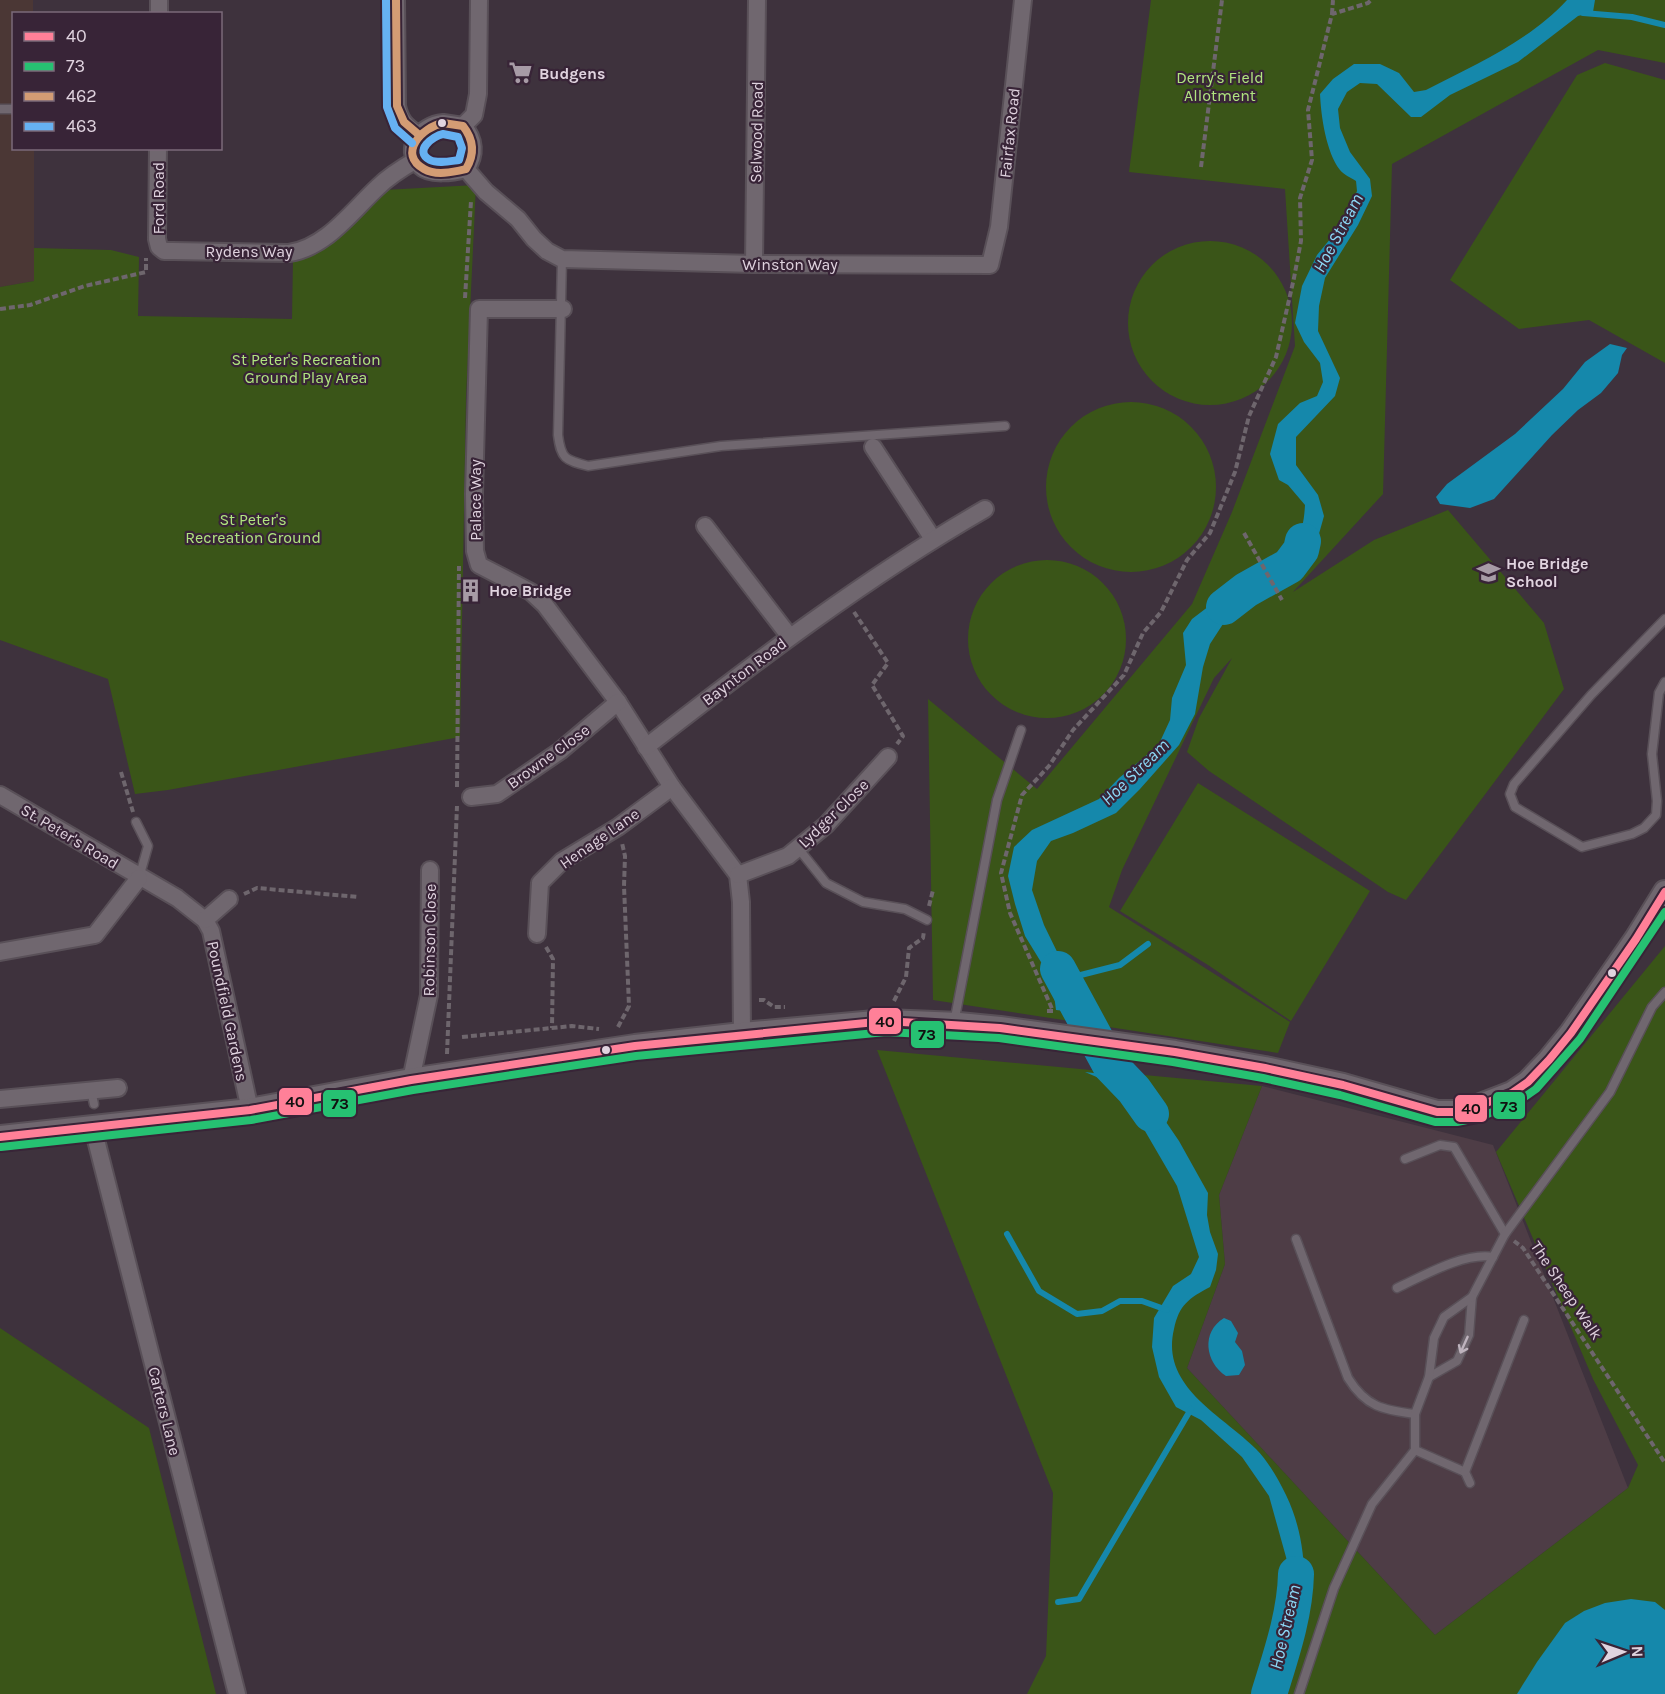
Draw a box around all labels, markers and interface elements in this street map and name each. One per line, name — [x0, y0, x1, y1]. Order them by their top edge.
legend — [12, 12, 222, 150]
text: 40 — [66, 25, 87, 47]
text: 73 — [66, 55, 85, 77]
supermarket icon: Budgens — [508, 60, 534, 86]
place label: Budgens — [539, 64, 605, 83]
park label: Derry's Field Allotment — [1176, 68, 1264, 105]
street label: Selwood Road — [746, 81, 767, 183]
text: 462 — [66, 85, 97, 107]
street label: Fairfax Road — [995, 87, 1024, 179]
text: 463 — [66, 115, 97, 137]
unlabelled marker — [436, 117, 448, 129]
street label: Ford Road — [149, 162, 168, 234]
water label: Hoe Stream — [1308, 190, 1368, 276]
street label: Rydens Way — [206, 242, 293, 261]
street label: Winston Way — [742, 255, 838, 274]
park label: St Peter's Recreation Ground Play Area — [231, 350, 381, 387]
street label: Palace Way — [466, 459, 485, 541]
park label: St Peter's Recreation Ground — [185, 510, 321, 547]
place label: Hoe Bridge School — [1506, 554, 1588, 591]
school or university icon: Hoe Bridge School — [1475, 559, 1501, 585]
building icon: Hoe Bridge — [458, 577, 484, 603]
place label: Hoe Bridge — [489, 581, 571, 600]
street label: Baynton Road — [698, 633, 790, 709]
street label: Browne Close — [503, 720, 593, 793]
water label: Hoe Stream — [1096, 734, 1174, 810]
street label: Lydger Close — [794, 775, 872, 852]
street label: St. Peter's Road — [17, 800, 122, 873]
street label: Henage Lane — [556, 804, 643, 873]
street label: Robinson Close — [419, 883, 440, 997]
street label: Poundfield Gardens — [203, 939, 252, 1083]
unlabelled marker — [1606, 967, 1618, 979]
line badge: 40 — [868, 1007, 902, 1035]
text: 40 — [875, 1012, 895, 1031]
line badge: 73 — [910, 1020, 945, 1049]
text: 73 — [918, 1025, 936, 1044]
unlabelled marker — [600, 1044, 612, 1056]
line badge: 40 — [278, 1087, 313, 1116]
line badge: 73 — [322, 1089, 357, 1118]
line badge: 73 — [1492, 1091, 1526, 1120]
text: 40 — [285, 1092, 305, 1111]
text: 73 — [331, 1094, 349, 1113]
line badge: 40 — [1454, 1094, 1488, 1123]
text: 73 — [1500, 1097, 1518, 1116]
text: 40 — [1461, 1099, 1481, 1118]
street label: The Sheep Walk — [1527, 1237, 1607, 1343]
one-way arrow — [1458, 1336, 1469, 1354]
street label: Carters Lane — [144, 1365, 185, 1457]
water label: Hoe Stream — [1265, 1582, 1305, 1672]
north arrow — [1593, 1622, 1653, 1682]
text: N — [1628, 1645, 1647, 1658]

